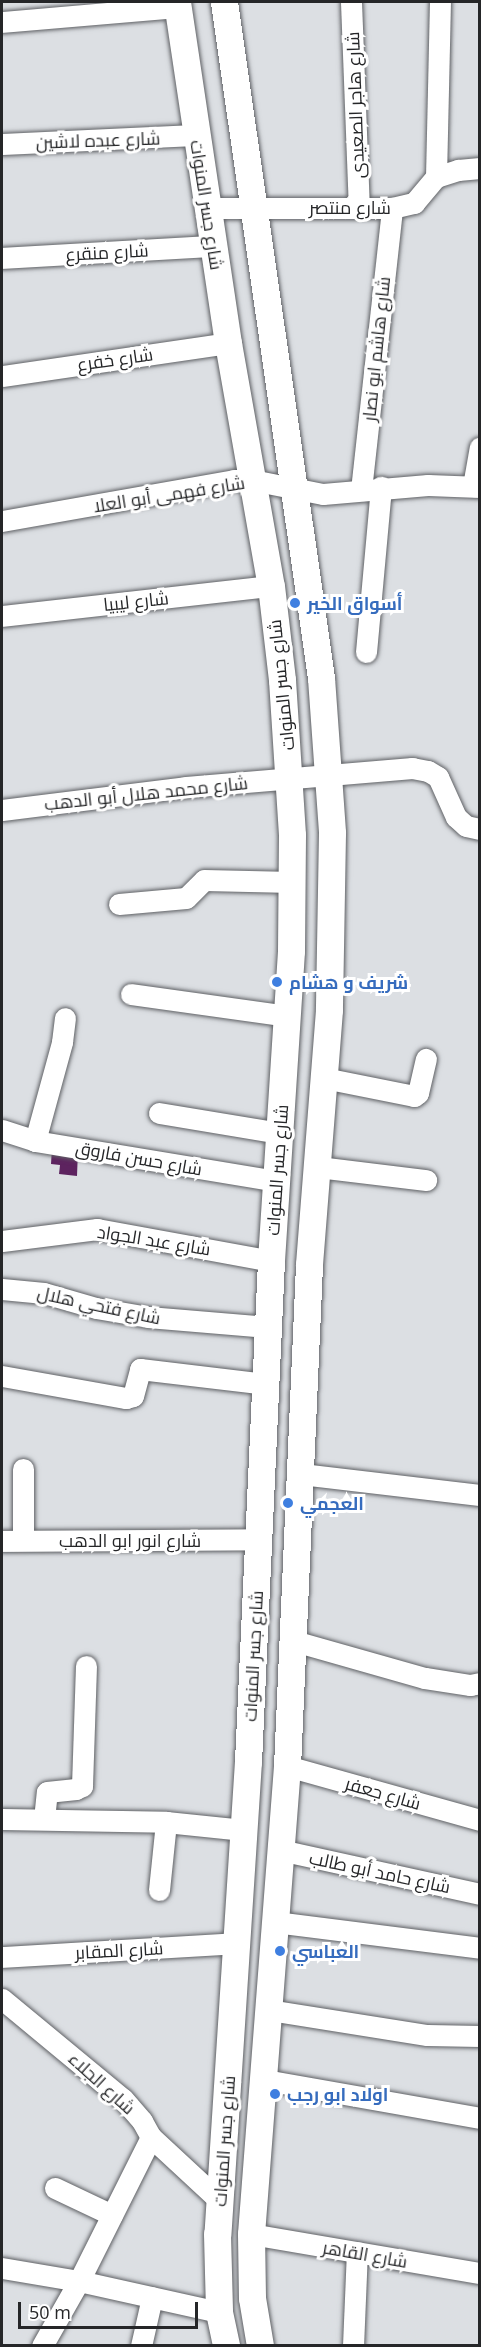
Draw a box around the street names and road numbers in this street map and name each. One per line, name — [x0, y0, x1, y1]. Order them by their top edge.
street label: شارع هاجر الصعيدى — [342, 31, 368, 179]
street label: شارع عبده لاشين — [35, 127, 161, 153]
street label: شارع جسر المنوات — [186, 138, 228, 272]
street label: شارع منتصر — [309, 196, 391, 218]
street label: شارع منقرع — [65, 239, 149, 265]
street label: شارع هاشم ابو نصار — [358, 276, 394, 422]
street label: شارع خفرع — [76, 343, 154, 375]
street label: شارع فهمى أبو العلا — [92, 471, 246, 517]
street label: شارع ليبيا — [102, 587, 170, 615]
street label: شارع جسر المنوات — [263, 618, 299, 752]
street label: شارع محمد هلال أبو الدهب — [43, 772, 249, 814]
street label: شارع جسر المنوات — [262, 1104, 292, 1236]
street label: شارع حسن فاروق — [74, 1136, 204, 1180]
street label: شارع عبد الجواد — [96, 1220, 212, 1260]
street label: شارع فتحي هلال — [35, 1281, 163, 1329]
street label: شارع انور ابو الدهب — [59, 1529, 201, 1551]
street label: شارع جسر المنوات — [239, 1590, 267, 1722]
street label: شارع جعفر — [343, 1772, 423, 1814]
street label: شارع حامد أبو طالب — [307, 1846, 453, 1898]
street label: شارع المقابر — [74, 1937, 164, 1963]
street label: شارع الجلاء — [64, 2048, 140, 2118]
street label: شارع جسر المنوات — [209, 2075, 239, 2207]
street label: شارع القاهر — [321, 2236, 409, 2272]

